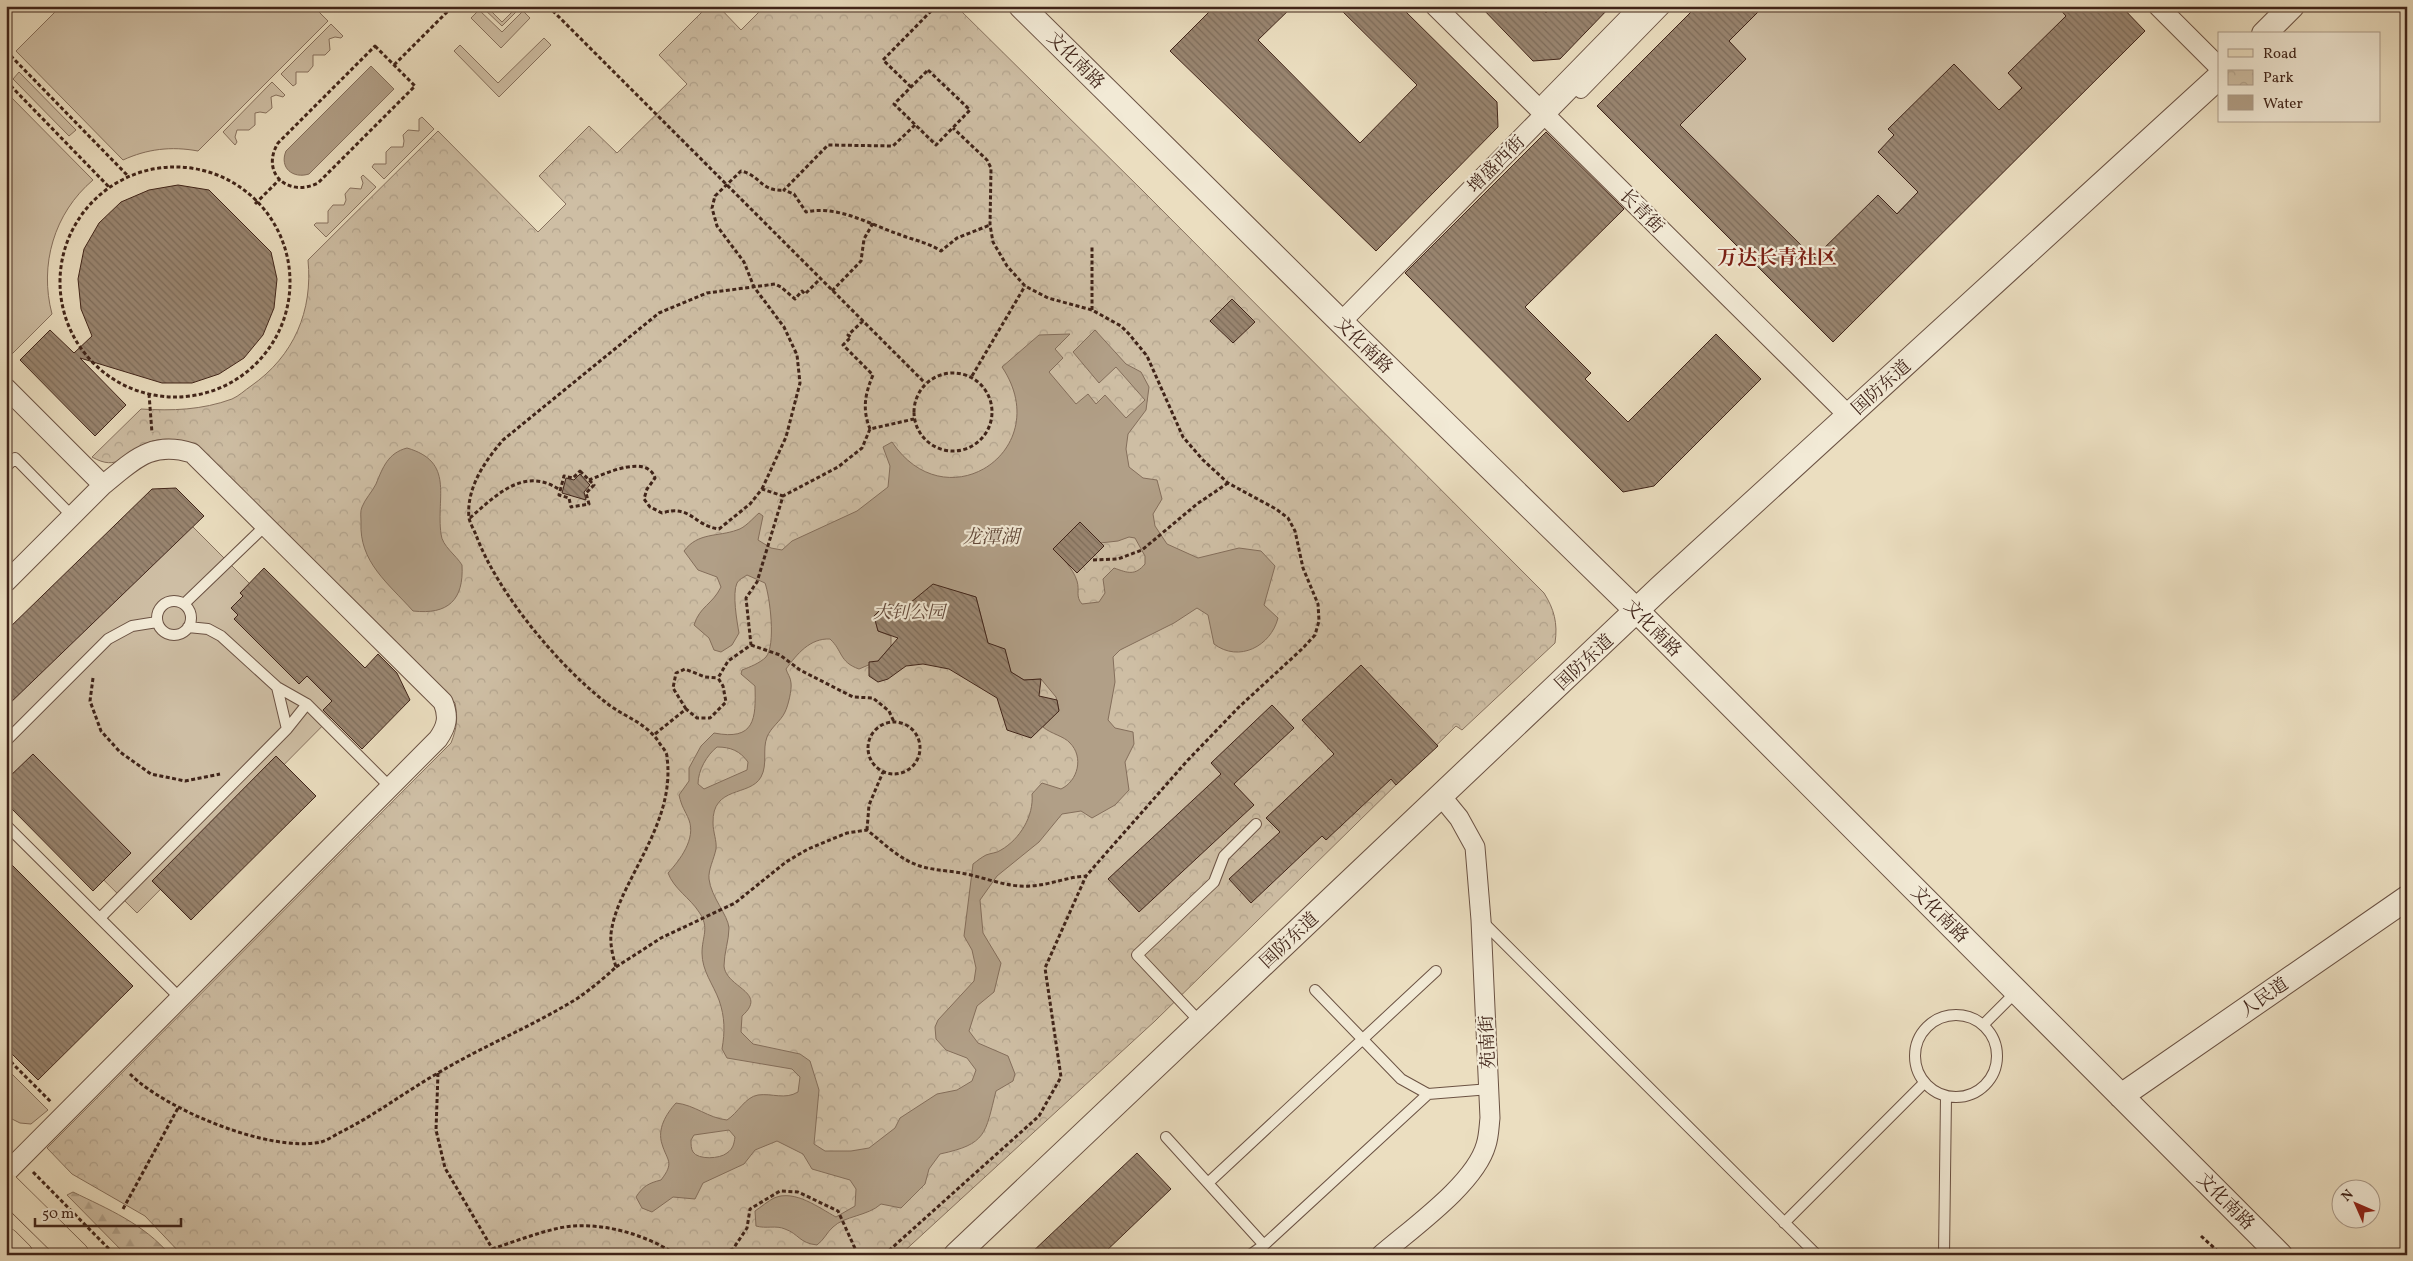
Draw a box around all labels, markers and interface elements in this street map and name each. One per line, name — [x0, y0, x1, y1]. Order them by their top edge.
street label: 文化南路 — [1041, 27, 1109, 95]
legend — [2218, 32, 2380, 122]
text: Road — [2263, 44, 2297, 65]
text: Park — [2263, 68, 2294, 89]
text: Water — [2263, 94, 2303, 115]
street label: 增盛西街 — [1463, 131, 1531, 199]
street label: 长青街 — [1613, 184, 1669, 240]
district label: 万达长青社区 — [1717, 245, 1837, 273]
street label: 文化南路 — [1328, 312, 1398, 380]
street label: 国防东道 — [1847, 355, 1917, 421]
water label: 龙潭湖 — [962, 525, 1022, 551]
street label: 文化南路 — [1618, 595, 1686, 663]
park label: 大钊公园 — [873, 601, 948, 626]
street label: 国防东道 — [1550, 629, 1620, 697]
street label: 文化南路 — [1905, 881, 1973, 949]
street label: 国防东道 — [1255, 907, 1325, 975]
street label: 人民道 — [2236, 973, 2294, 1024]
street label: 苑南街 — [1475, 1014, 1502, 1070]
street label: 文化南路 — [2191, 1168, 2259, 1236]
north arrow — [2330, 1178, 2380, 1228]
text: N — [2338, 1186, 2358, 1206]
scale bar — [35, 1196, 181, 1228]
text: 50 m — [42, 1204, 74, 1225]

